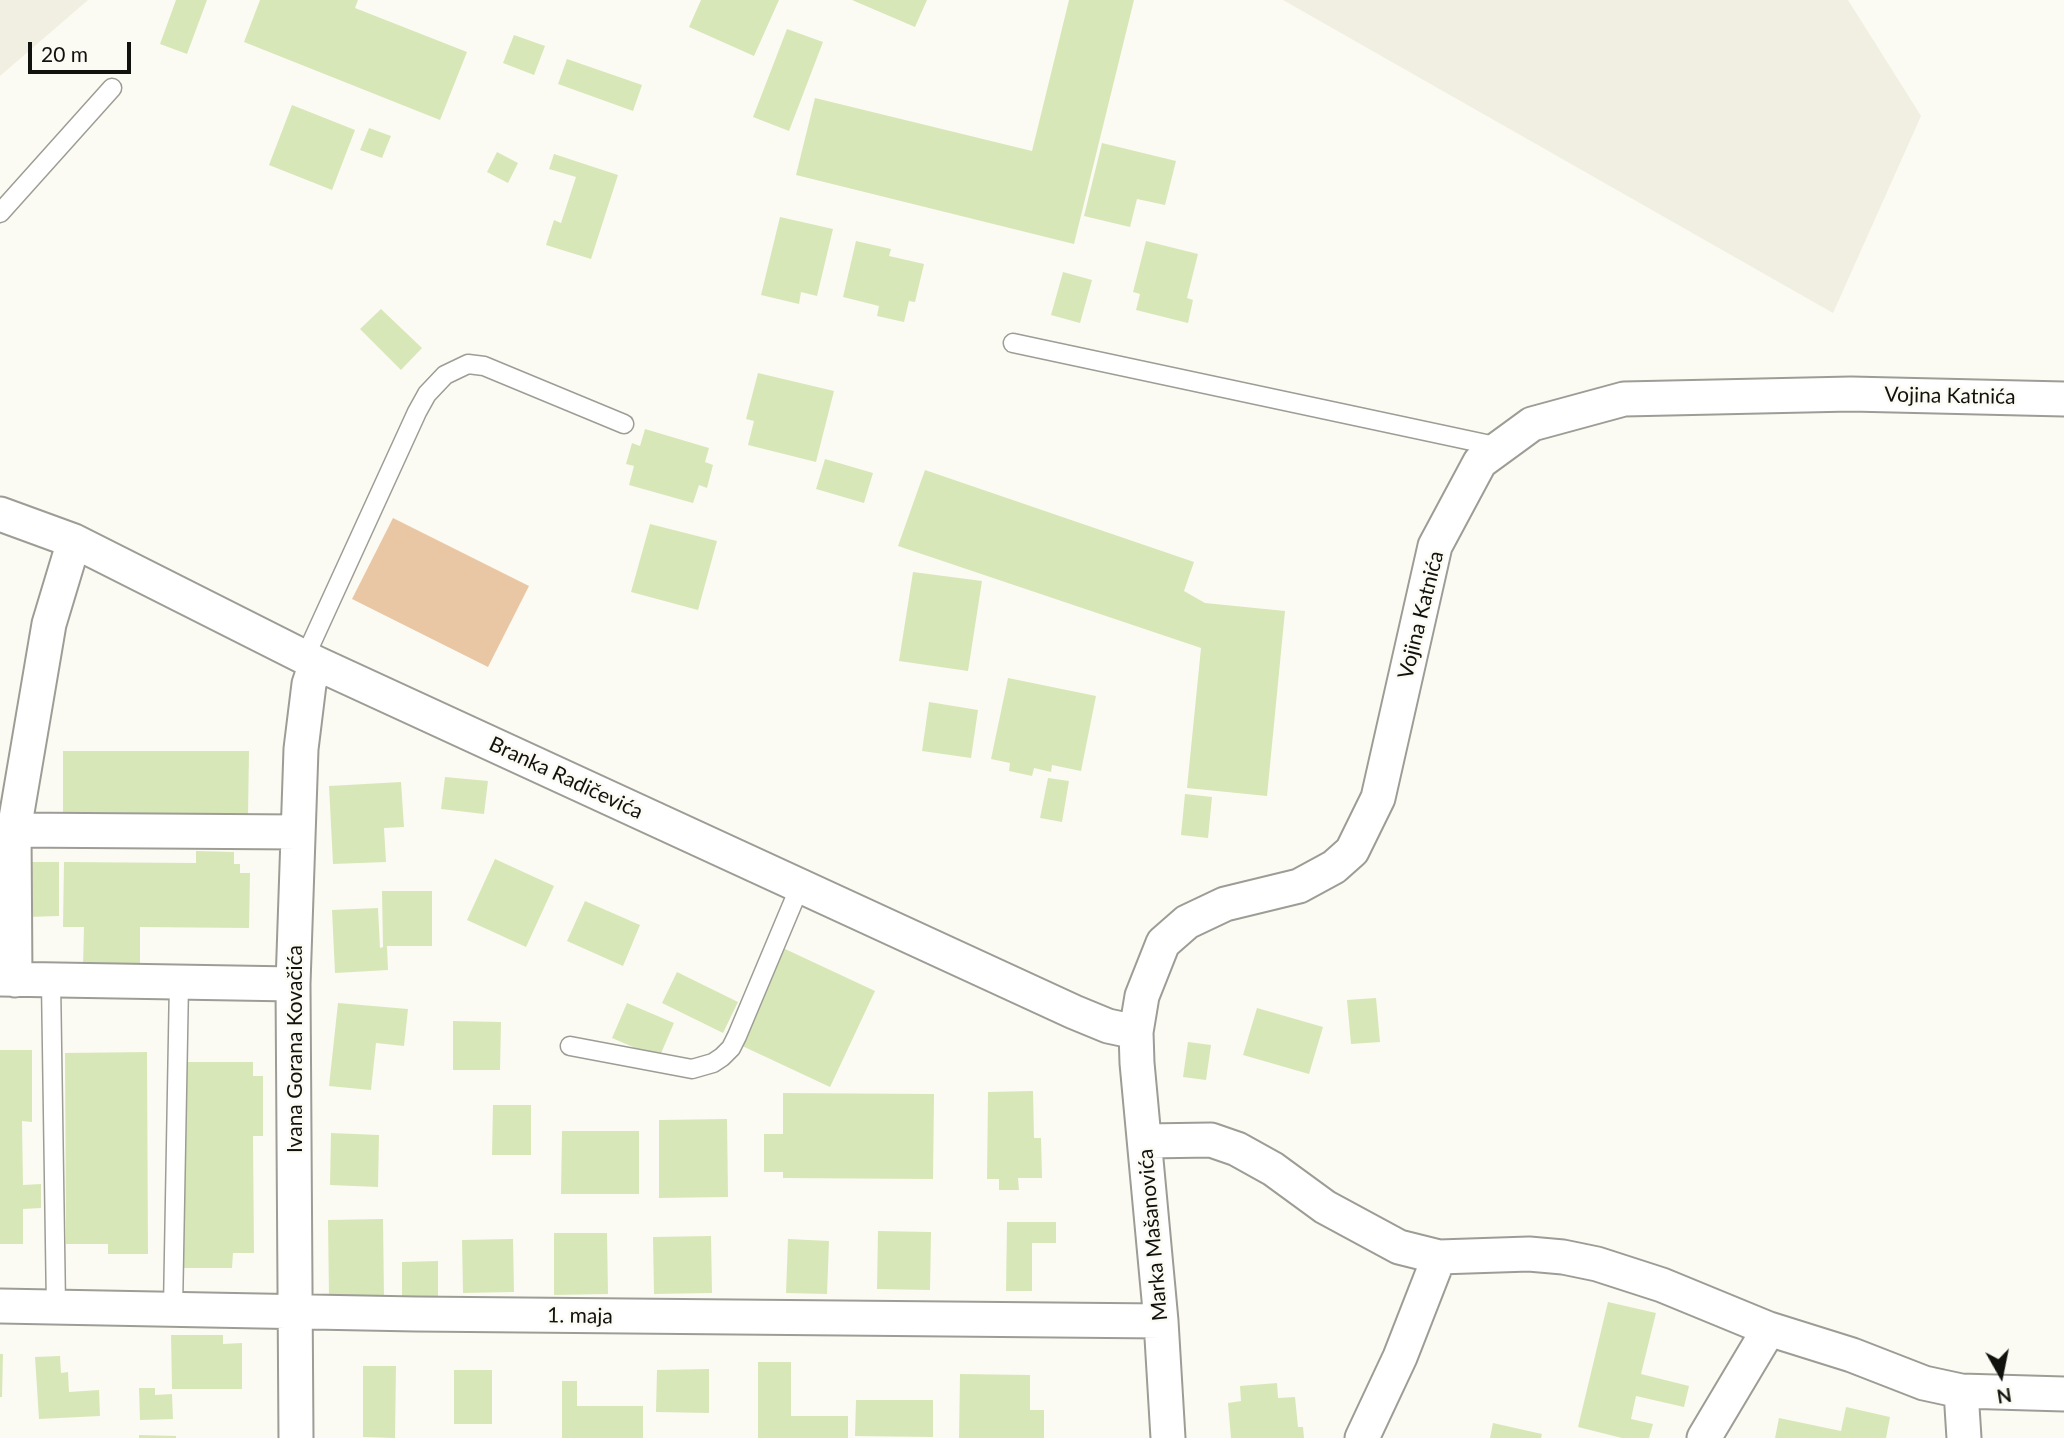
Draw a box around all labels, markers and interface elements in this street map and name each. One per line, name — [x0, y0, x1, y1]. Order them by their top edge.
scale bar — [32, 28, 135, 72]
text: 20 m — [41, 41, 88, 66]
street label: Vojina Katnića — [1884, 382, 2016, 410]
street label: Vojina Katnića — [1393, 548, 1449, 682]
street label: Branka Radičevića — [485, 731, 647, 825]
street label: Ivana Gorana Kovačića — [282, 945, 308, 1153]
street label: Marka Mašanovića — [1133, 1148, 1173, 1322]
street label: 1. maja — [547, 1303, 613, 1329]
north arrow — [1966, 1340, 2036, 1410]
text: N — [1995, 1384, 2013, 1409]

